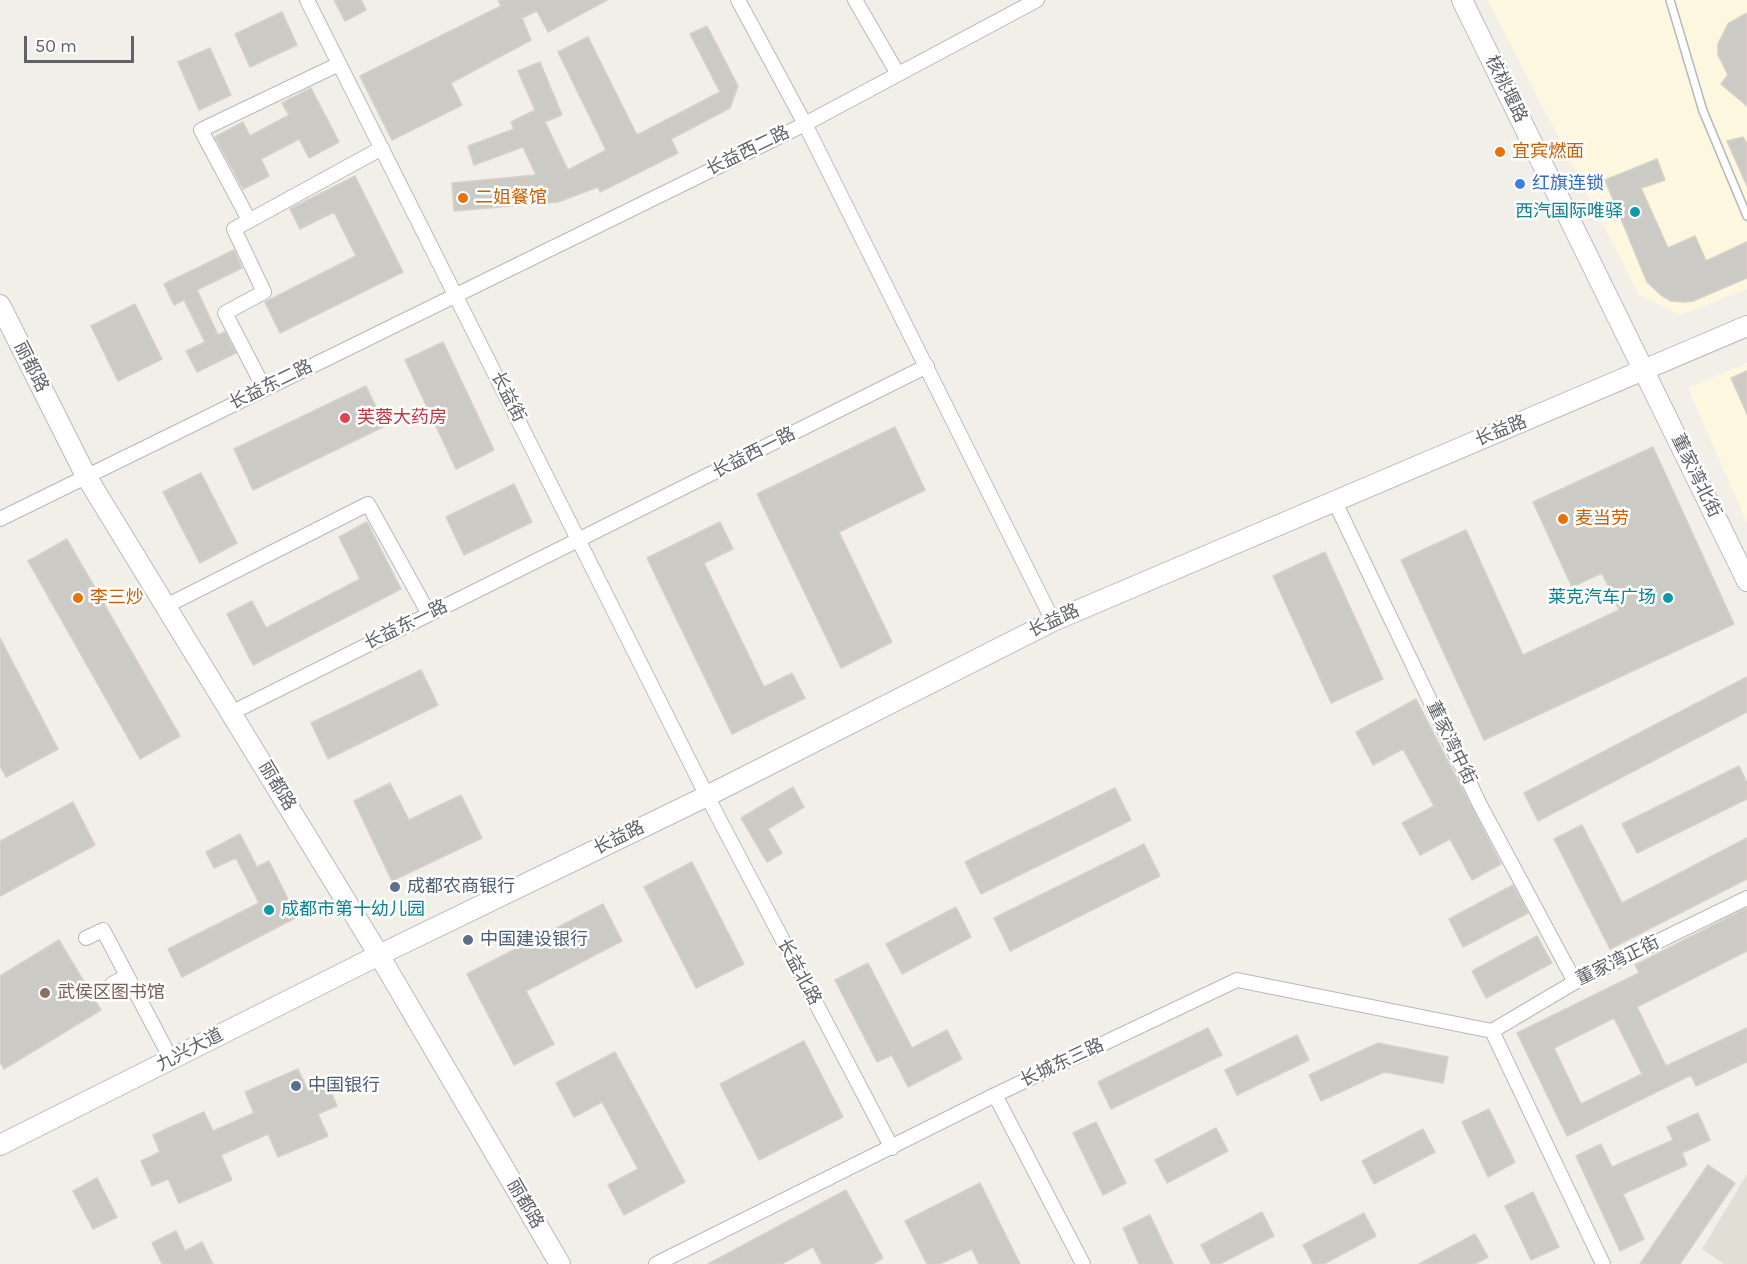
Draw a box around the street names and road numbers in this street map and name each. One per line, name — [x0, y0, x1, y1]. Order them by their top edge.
street label: 核桃堰路 — [1481, 52, 1531, 126]
street label: 长益西二路 — [703, 122, 793, 180]
street label: 丽都路 — [9, 338, 53, 396]
street label: 长益东二路 — [226, 356, 316, 414]
street label: 长益街 — [486, 368, 530, 426]
street label: 长益路 — [1472, 411, 1530, 451]
street label: 长益西一路 — [709, 423, 799, 483]
street label: 董家湾北街 — [1667, 431, 1725, 521]
street label: 长益东一路 — [361, 596, 451, 654]
street label: 长益路 — [1025, 600, 1083, 642]
street label: 董家湾中街 — [1422, 698, 1480, 788]
street label: 丽都路 — [254, 757, 300, 815]
street label: 长益路 — [590, 816, 648, 860]
street label: 董家湾正街 — [1573, 932, 1663, 990]
street label: 长益北路 — [773, 935, 825, 1009]
street label: 九兴大道 — [153, 1024, 227, 1076]
street label: 长城东三路 — [1017, 1034, 1107, 1092]
street label: 丽都路 — [502, 1175, 548, 1233]

